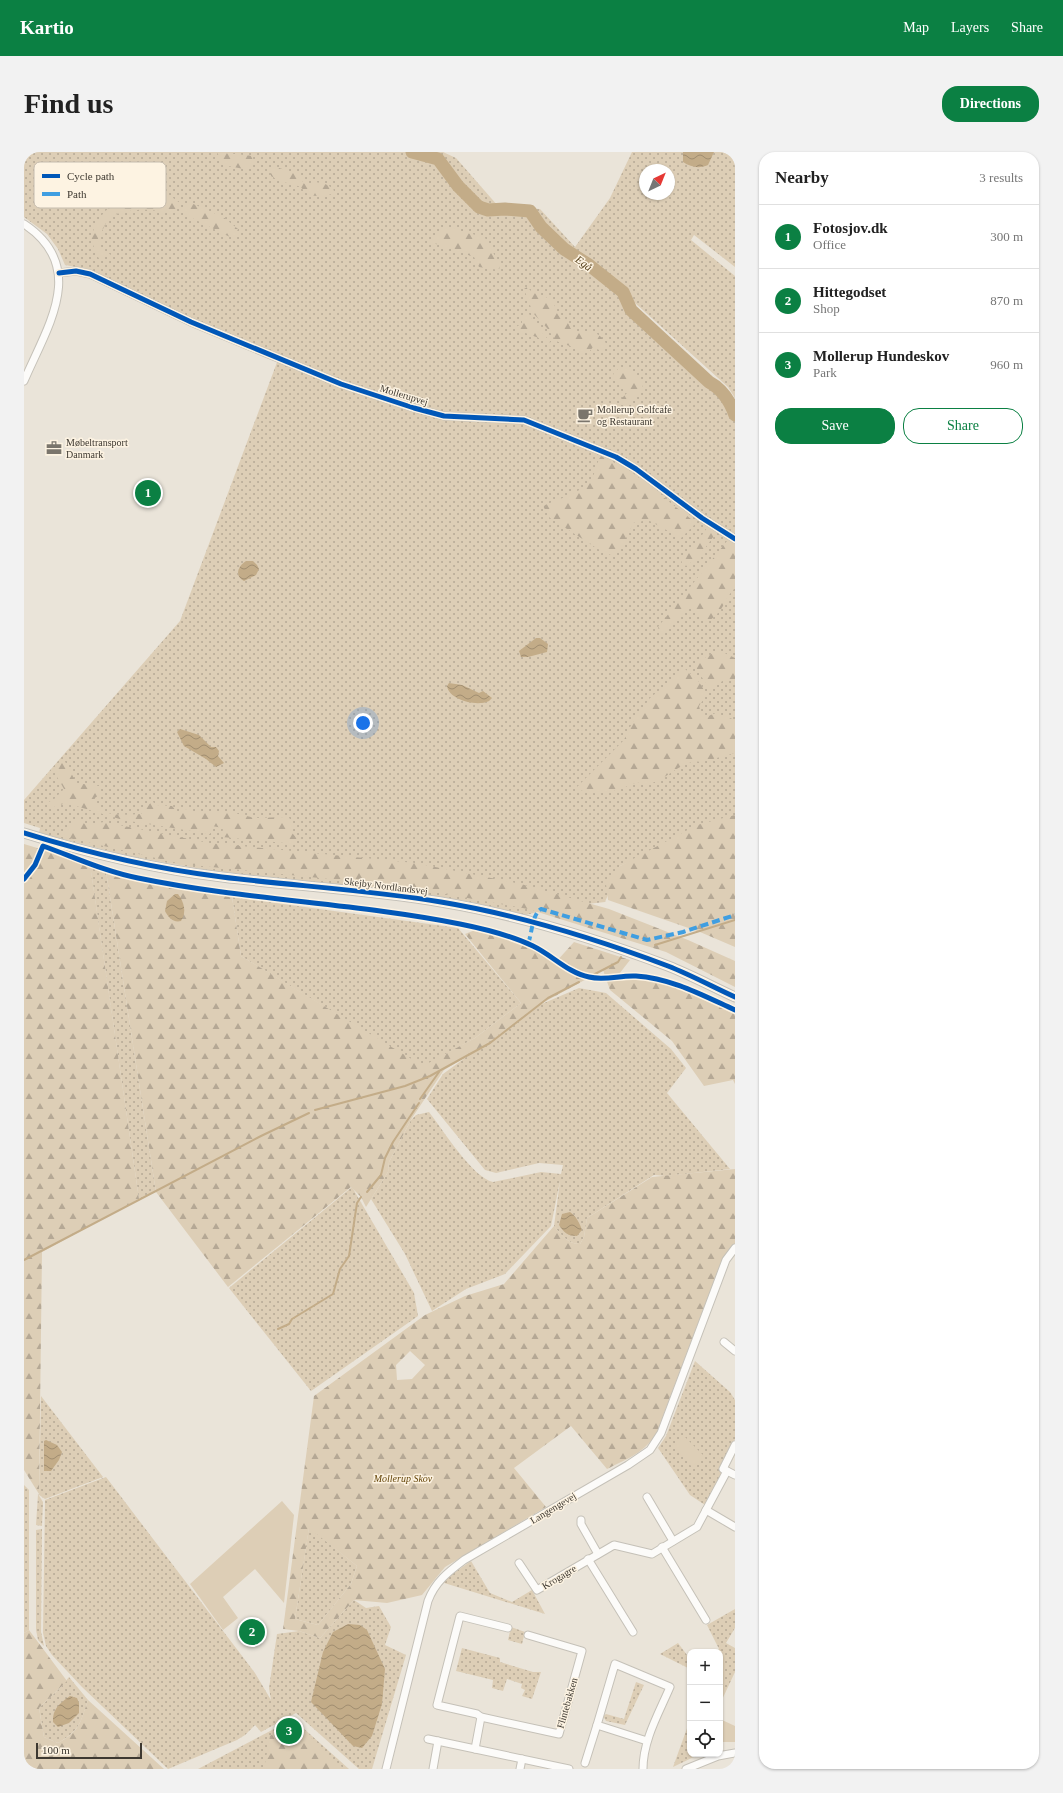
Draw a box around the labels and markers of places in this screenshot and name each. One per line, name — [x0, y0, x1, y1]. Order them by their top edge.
place label: Mollerup Golfcafe og Restaurant — [597, 404, 672, 427]
cafe icon: Mollerup Golfcafe og Restaurant — [576, 406, 594, 424]
place label: Møbeltransport Danmark — [66, 437, 128, 460]
office icon: Møbeltransport Danmark — [45, 439, 63, 457]
pin: 1 — [135, 478, 161, 508]
pin: 2 — [239, 1617, 265, 1647]
pin: 3 — [276, 1716, 302, 1746]

